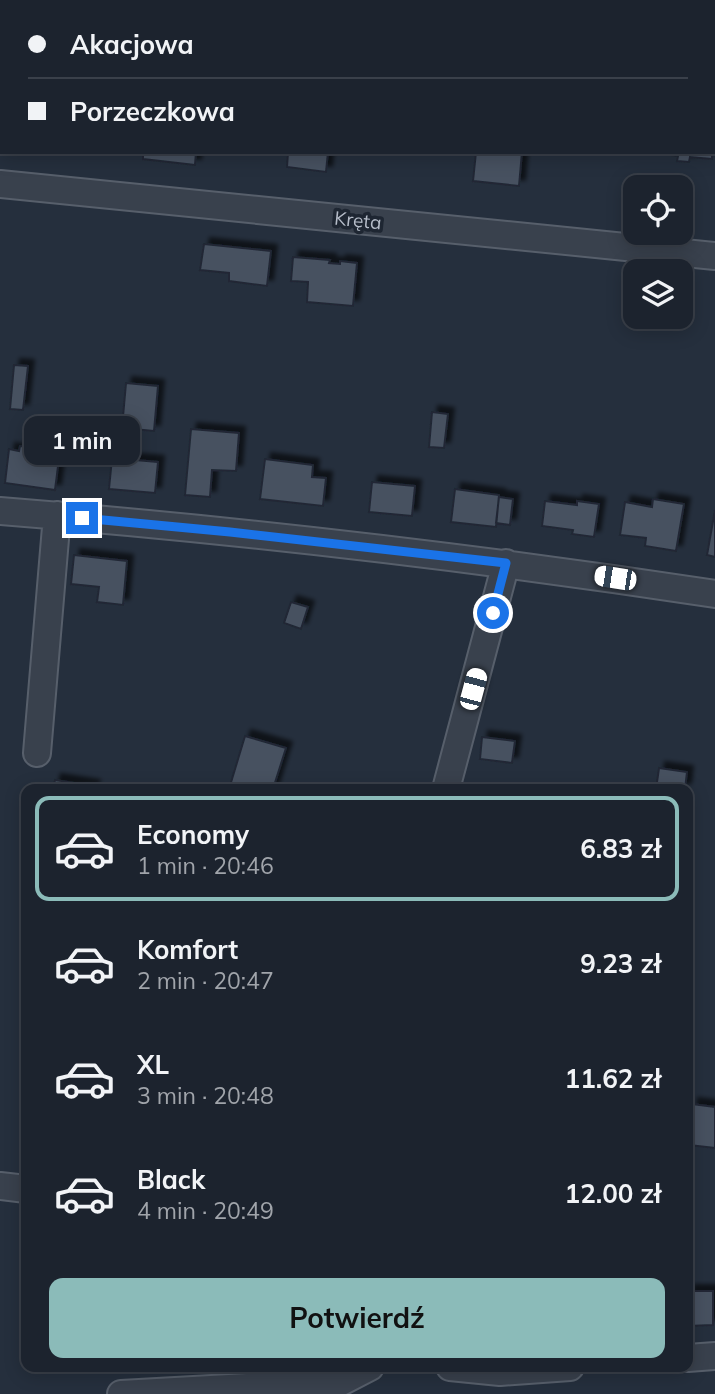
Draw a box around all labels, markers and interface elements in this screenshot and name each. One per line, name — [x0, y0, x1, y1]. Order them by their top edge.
text: Akacjowa — [70, 28, 194, 61]
text: Porzeczkowa — [70, 95, 235, 128]
map controls — [623, 175, 693, 329]
button: locate — [623, 175, 693, 245]
street label: Kręta — [333, 206, 383, 234]
button: layers — [623, 259, 693, 329]
callout: 1 min — [24, 416, 140, 466]
text: 1 min — [52, 426, 112, 455]
route end — [66, 502, 98, 534]
car — [593, 564, 638, 592]
route start — [477, 597, 509, 629]
car — [458, 666, 489, 712]
icon: car — [53, 817, 116, 880]
text: Economy — [137, 818, 249, 851]
text: 6.83 zł — [580, 832, 661, 865]
text: 1 min · 20:46 — [137, 851, 274, 880]
icon: car — [53, 932, 116, 995]
text: Komfort — [137, 933, 238, 966]
text: 9.23 zł — [580, 947, 661, 980]
text: 2 min · 20:47 — [137, 966, 274, 995]
icon: car — [53, 1047, 116, 1110]
text: XL — [137, 1048, 169, 1081]
text: 11.62 zł — [565, 1062, 661, 1095]
text: 3 min · 20:48 — [137, 1081, 274, 1110]
icon: car — [53, 1162, 116, 1225]
text: Black — [137, 1163, 205, 1196]
text: 12.00 zł — [565, 1177, 661, 1210]
text: 4 min · 20:49 — [137, 1196, 274, 1225]
button: Potwierdź — [49, 1278, 665, 1358]

